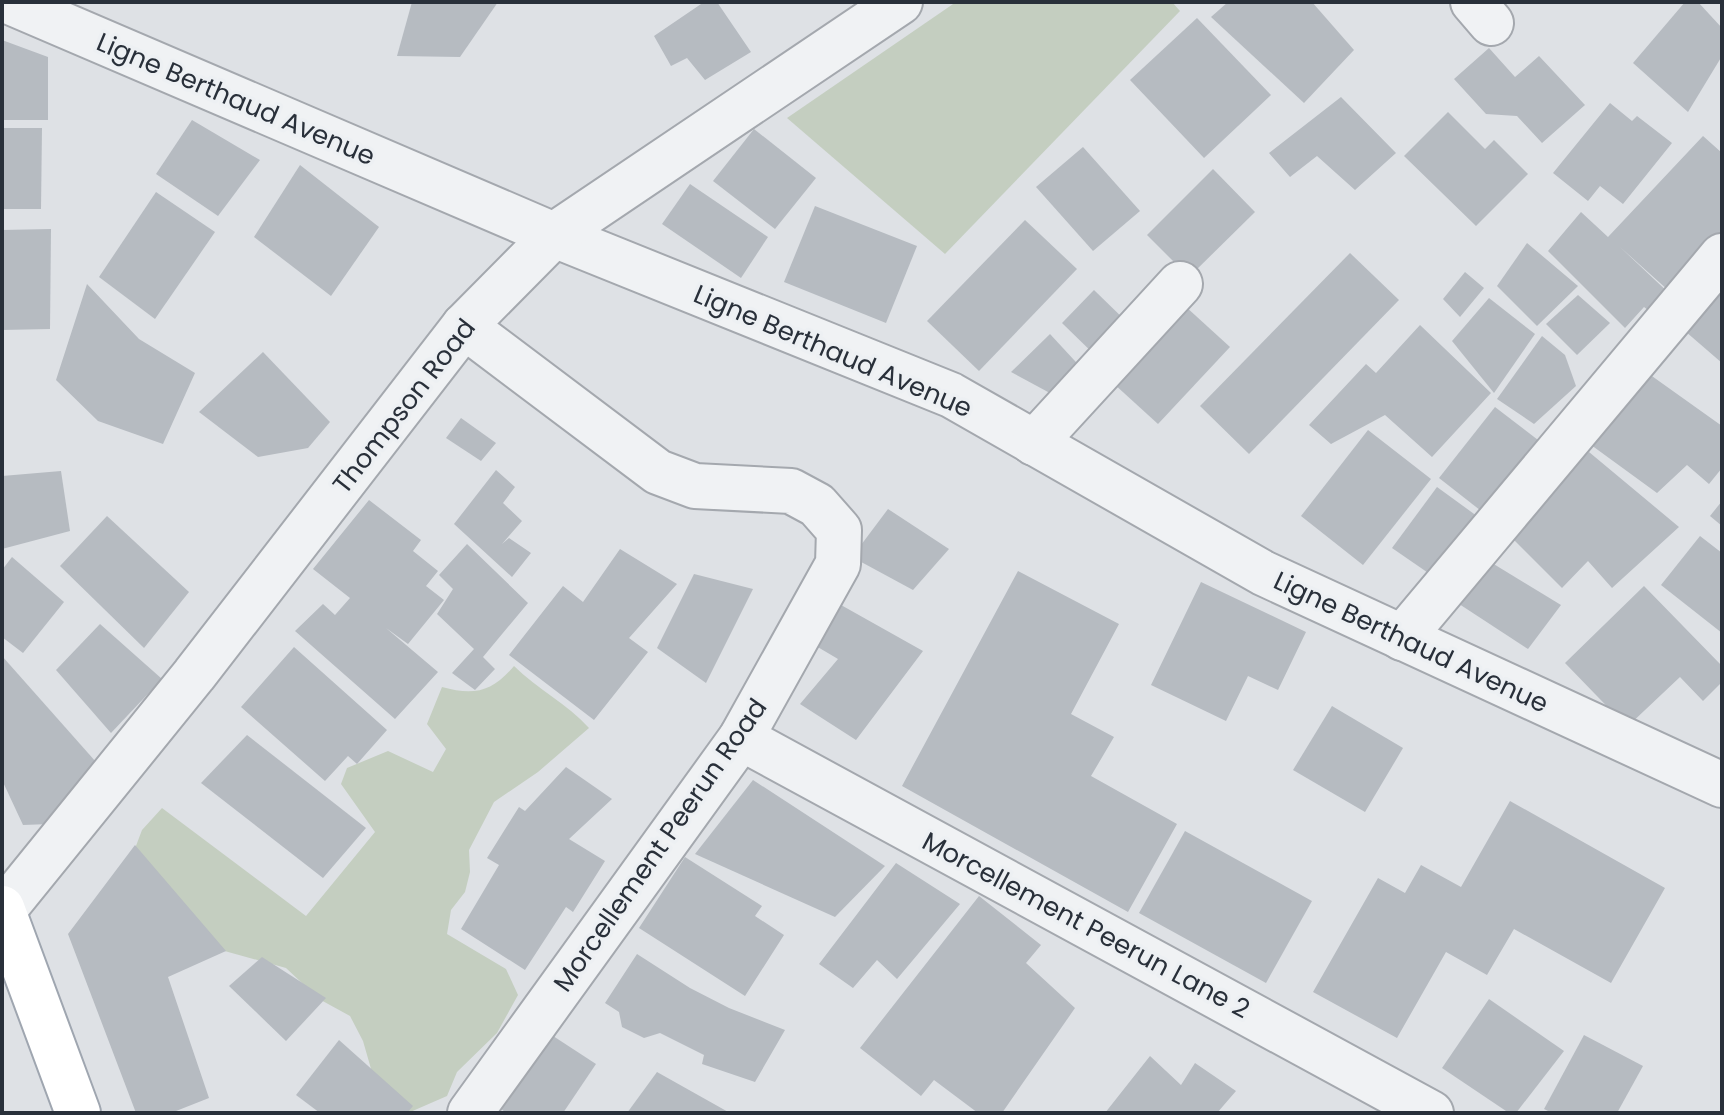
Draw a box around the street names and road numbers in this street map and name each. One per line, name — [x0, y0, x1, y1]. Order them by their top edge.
street label: Ligne Berthaud Avenue — [91, 24, 381, 174]
street label: Ligne Berthaud Avenue — [688, 276, 978, 426]
street label: Thompson Road — [324, 311, 484, 501]
street label: Ligne Berthaud Avenue — [1268, 562, 1554, 722]
street label: Morcellement Peerun Road — [545, 691, 775, 999]
street label: Morcellement Peerun Lane 2 — [916, 823, 1256, 1027]

